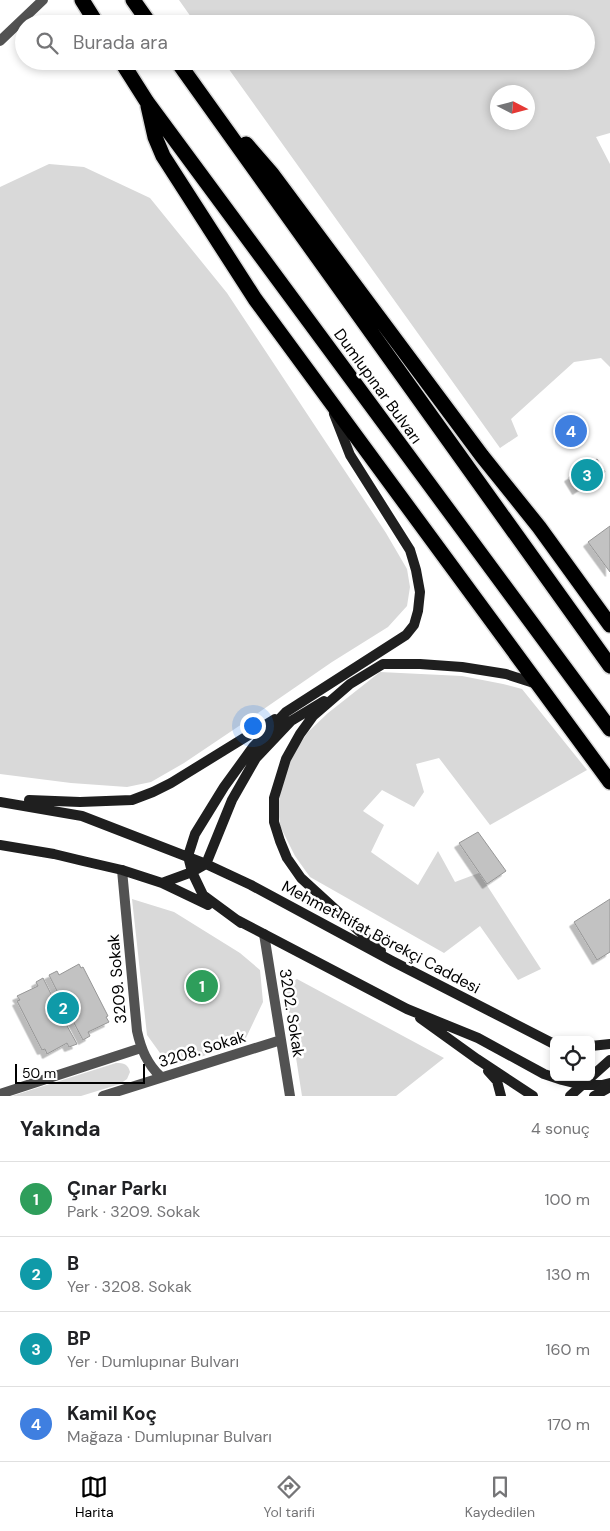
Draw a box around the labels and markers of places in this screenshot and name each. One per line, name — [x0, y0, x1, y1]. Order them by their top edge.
pin: 4 — [555, 412, 587, 450]
pin: 3 — [571, 456, 603, 494]
pin: 1 — [186, 967, 218, 1005]
pin: 2 — [47, 989, 79, 1027]

